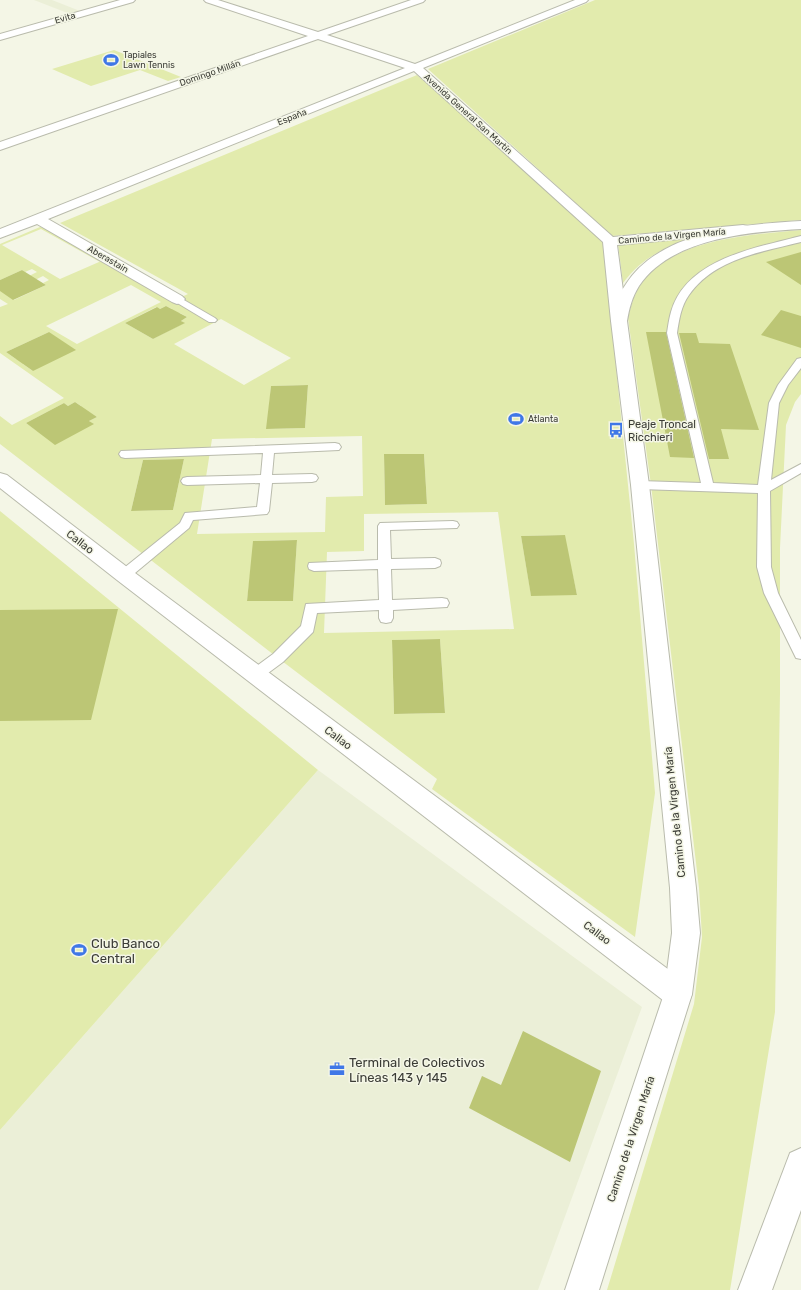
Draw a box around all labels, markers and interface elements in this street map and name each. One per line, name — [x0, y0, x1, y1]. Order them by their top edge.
street label: Evita — [54, 10, 76, 26]
place label: Tapiales Lawn Tennis — [123, 50, 175, 70]
sports icon: Tapiales Lawn Tennis — [102, 51, 120, 69]
street label: Domingo Millán — [178, 58, 242, 88]
street label: Avenida General San Martín — [422, 72, 514, 156]
street label: España — [276, 107, 308, 127]
street label: Camino de la Virgen María — [618, 226, 726, 246]
street label: Aberastain — [86, 243, 130, 275]
sports icon: Atlanta — [507, 410, 525, 428]
place label: Atlanta — [528, 414, 558, 424]
place label: Peaje Troncal Ricchieri — [628, 418, 696, 444]
bus stop icon: Peaje Troncal Ricchieri — [607, 421, 625, 439]
street label: Callao — [64, 527, 96, 557]
street label: Callao — [322, 723, 354, 753]
street label: Camino de la Virgen María — [662, 746, 688, 878]
street label: Callao — [581, 918, 613, 948]
place label: Club Banco Central — [91, 936, 160, 966]
sports icon: Club Banco Central — [70, 941, 88, 959]
place label: Terminal de Colectivos Líneas 143 y 145 — [349, 1055, 485, 1085]
office icon: Terminal de Colectivos Líneas 143 y 145 — [328, 1060, 346, 1078]
street label: Camino de la Virgen María — [604, 1074, 658, 1204]

